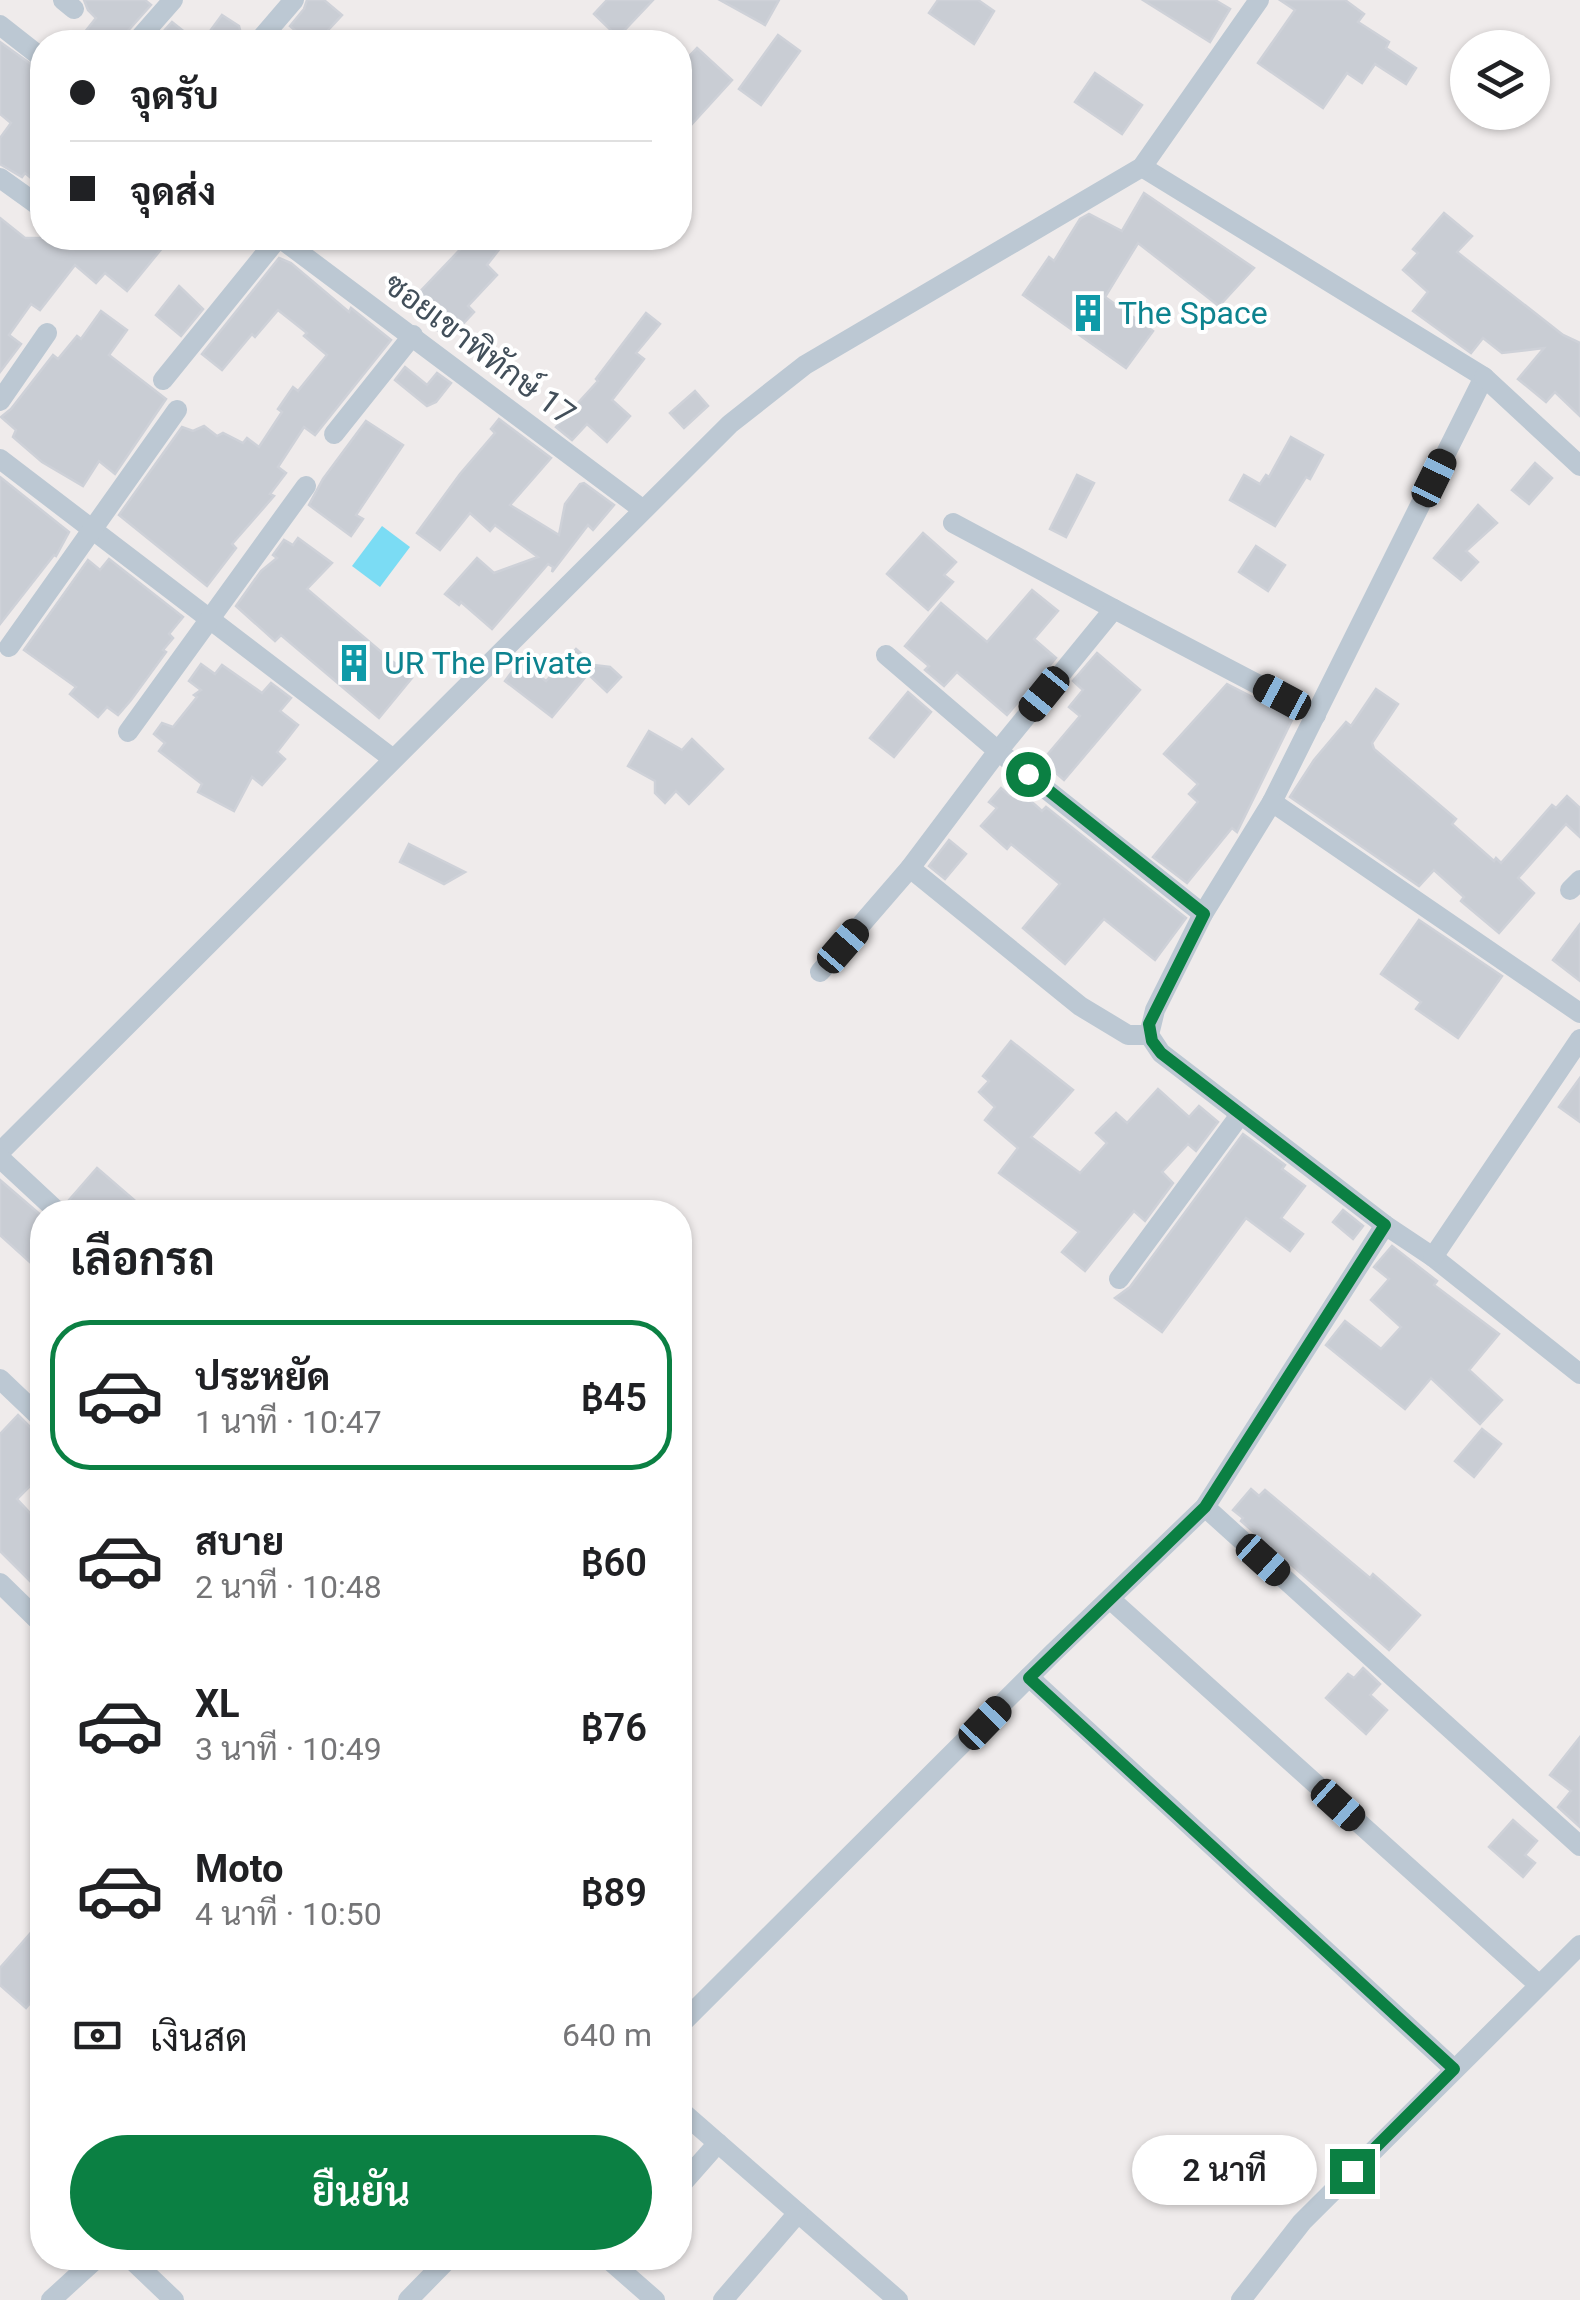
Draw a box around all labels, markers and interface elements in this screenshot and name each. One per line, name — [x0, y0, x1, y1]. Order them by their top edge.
map controls — [1450, 30, 1550, 130]
button: layers — [1450, 30, 1550, 130]
text: จุดรับ — [130, 74, 219, 118]
text: จุดส่ง — [130, 170, 216, 214]
street label: ซอยเขาพิทักษ์ 17 — [377, 263, 584, 433]
building icon: The Space — [1067, 292, 1109, 334]
place label: The Space — [1118, 294, 1268, 332]
car — [1407, 444, 1461, 512]
building icon: UR The Private — [333, 642, 375, 684]
place label: UR The Private — [384, 644, 592, 682]
car — [1013, 661, 1075, 727]
car — [1248, 670, 1316, 724]
route start — [1006, 752, 1051, 797]
car — [812, 914, 874, 978]
text: เลือกรถ — [70, 1233, 215, 1286]
icon: car — [75, 1350, 165, 1440]
text: ประหยัด — [195, 1355, 330, 1399]
text: ฿45 — [581, 1376, 647, 1420]
text: 1 นาที · 10:47 — [195, 1403, 382, 1441]
icon: car — [75, 1515, 165, 1605]
text: สบาย — [195, 1520, 284, 1564]
car — [1231, 1529, 1295, 1591]
text: ฿60 — [581, 1541, 647, 1585]
text: 2 นาที · 10:48 — [195, 1568, 382, 1606]
icon: car — [75, 1680, 165, 1770]
text: XL — [195, 1682, 240, 1726]
car — [953, 1691, 1017, 1755]
text: ฿76 — [581, 1706, 647, 1750]
text: 3 นาที · 10:49 — [195, 1730, 382, 1768]
car — [1306, 1774, 1370, 1836]
icon: car — [75, 1845, 165, 1935]
text: Moto — [195, 1847, 284, 1891]
text: ฿89 — [581, 1871, 647, 1915]
text: 4 นาที · 10:50 — [195, 1895, 382, 1933]
icon: cash — [70, 2008, 125, 2063]
text: เงินสด — [150, 2016, 248, 2060]
text: 640 m — [562, 2016, 652, 2054]
button: ยืนยัน — [70, 2135, 652, 2250]
callout: 2 นาที — [1132, 2136, 1317, 2206]
route end — [1330, 2149, 1375, 2194]
text: 2 นาที — [1182, 2151, 1267, 2189]

